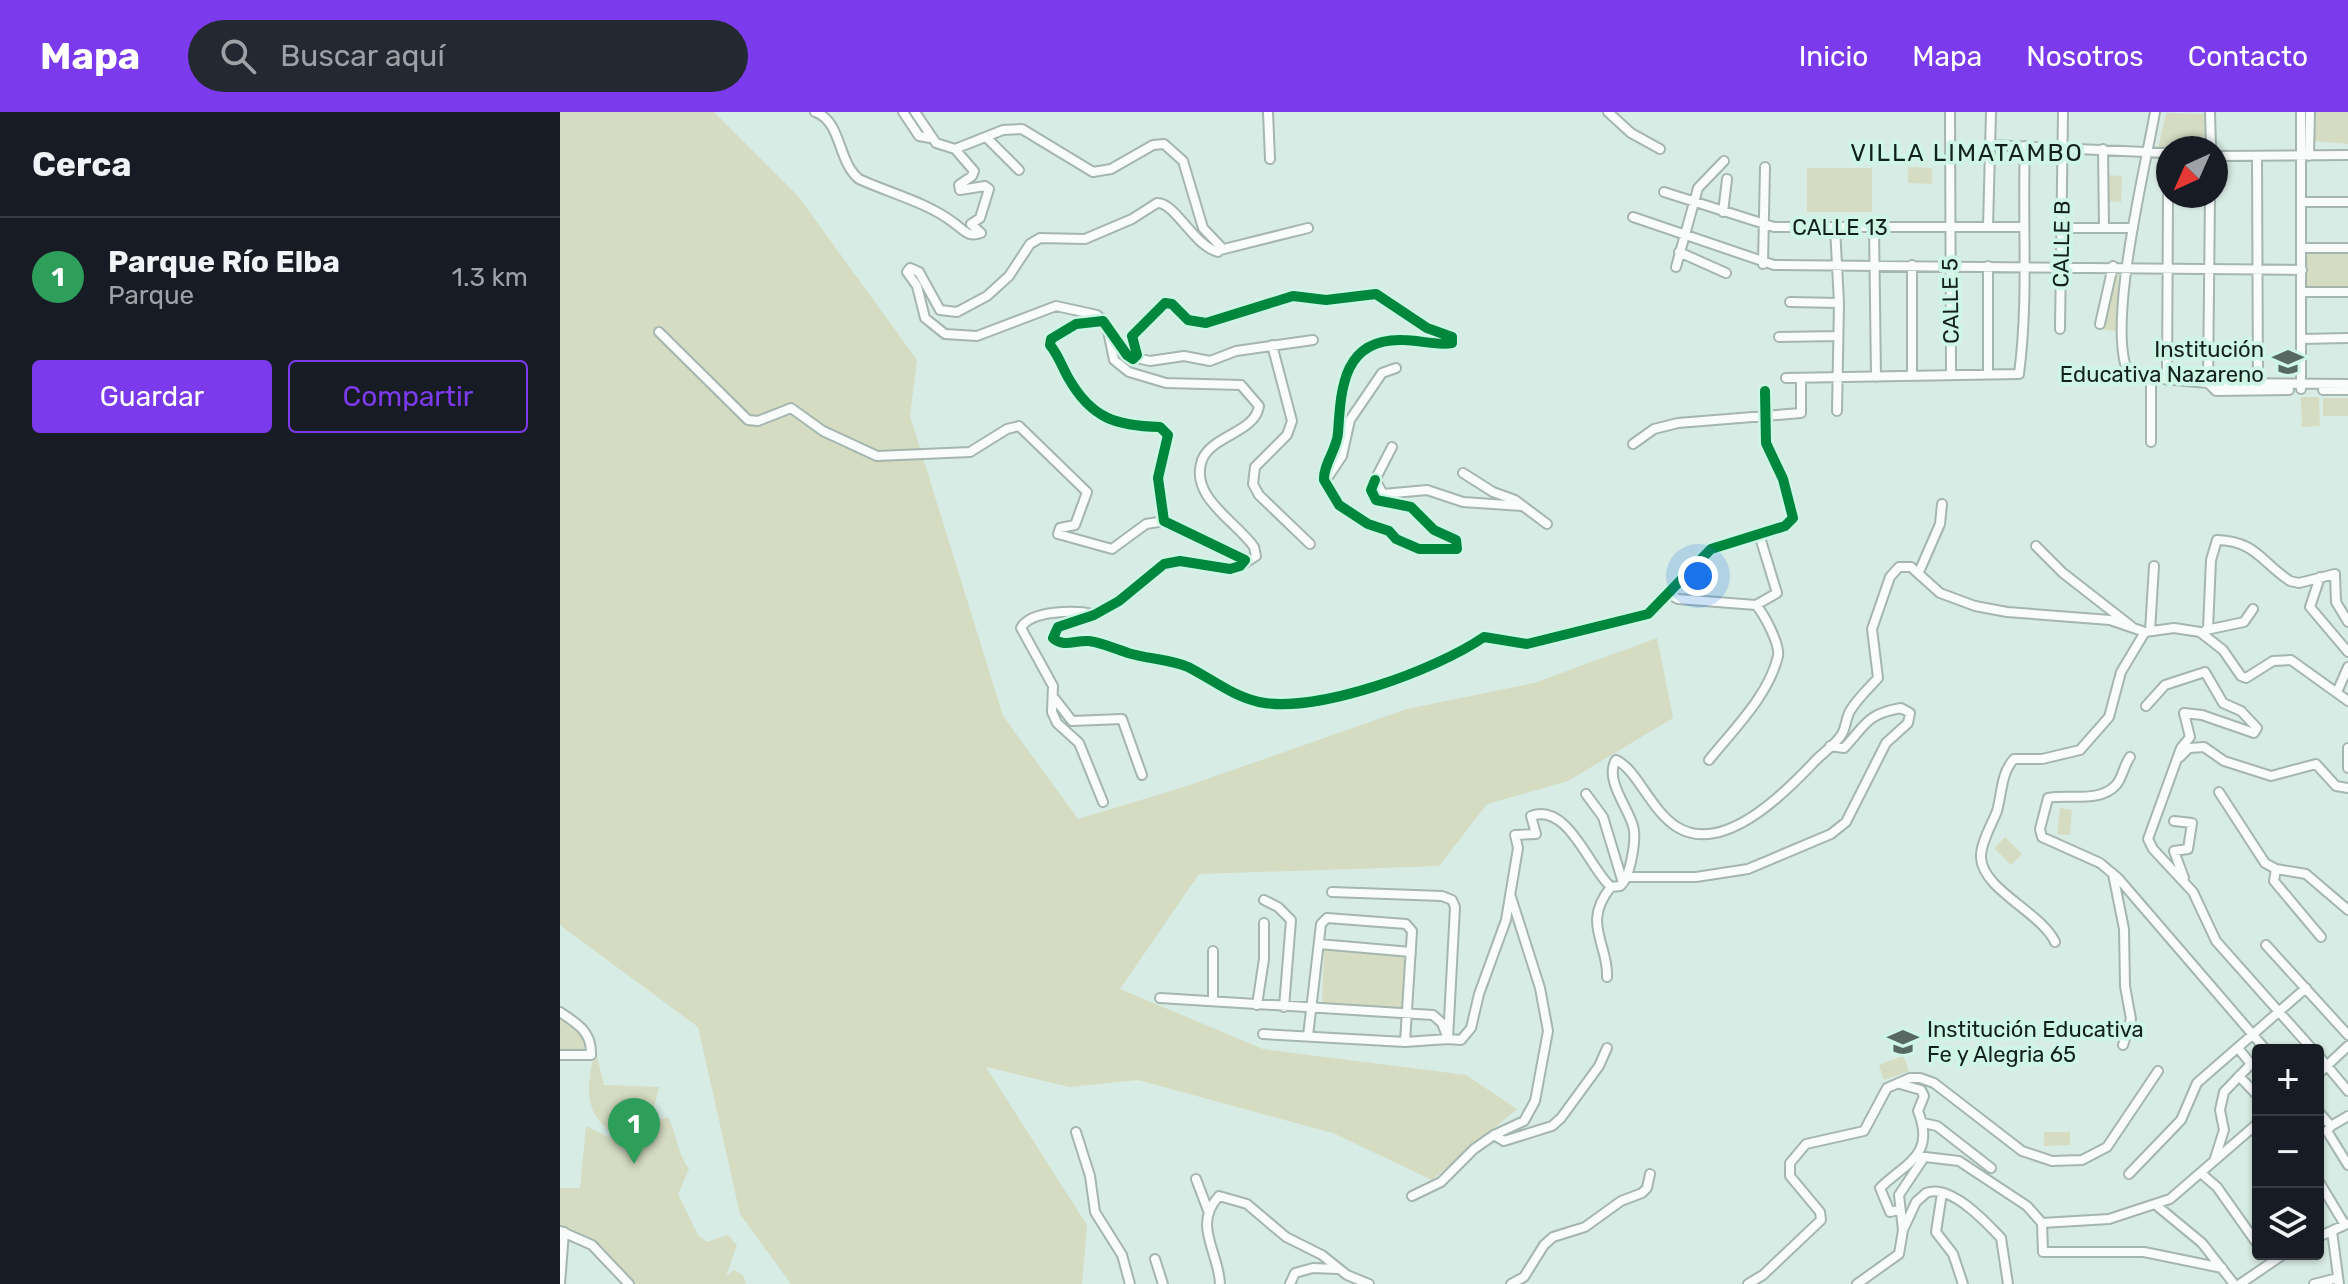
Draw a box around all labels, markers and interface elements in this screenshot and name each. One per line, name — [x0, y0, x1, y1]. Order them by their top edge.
search box — [188, 20, 748, 92]
text: Mapa — [40, 33, 140, 79]
icon: search — [216, 34, 260, 78]
text: Buscar aquí — [280, 38, 445, 74]
text: Inicio — [1799, 40, 1868, 73]
text: Mapa — [1912, 40, 1982, 73]
text: Nosotros — [2026, 40, 2144, 73]
text: Contacto — [2188, 40, 2308, 73]
north arrow — [2156, 136, 2228, 208]
district label: VILLA LIMATAMBO — [1850, 139, 2084, 167]
text: Cerca — [32, 144, 131, 185]
street label: CALLE B — [2047, 200, 2076, 288]
street label: CALLE 13 — [1792, 214, 1888, 241]
text: Parque Río Elba — [108, 244, 340, 280]
street label: CALLE 5 — [1936, 258, 1965, 344]
text: 1 — [52, 262, 64, 293]
text: 1.3 km — [452, 262, 528, 293]
text: Parque — [108, 280, 194, 311]
place label: Institución Educativa Nazareno — [2060, 336, 2264, 388]
school or university icon: Institución Educativa Nazareno — [2271, 345, 2305, 379]
button: Guardar — [32, 360, 272, 433]
button: Compartir — [288, 360, 528, 433]
your location — [1678, 556, 1718, 596]
place label: Institución Educativa Fe y Alegria 65 — [1927, 1016, 2144, 1068]
school or university icon: Institución Educativa Fe y Alegria 65 — [1886, 1025, 1920, 1059]
map controls — [2252, 1044, 2324, 1260]
button: + — [2252, 1044, 2324, 1116]
pin: 1 — [608, 1098, 660, 1164]
button: − — [2252, 1116, 2324, 1188]
button: layers — [2252, 1188, 2324, 1260]

